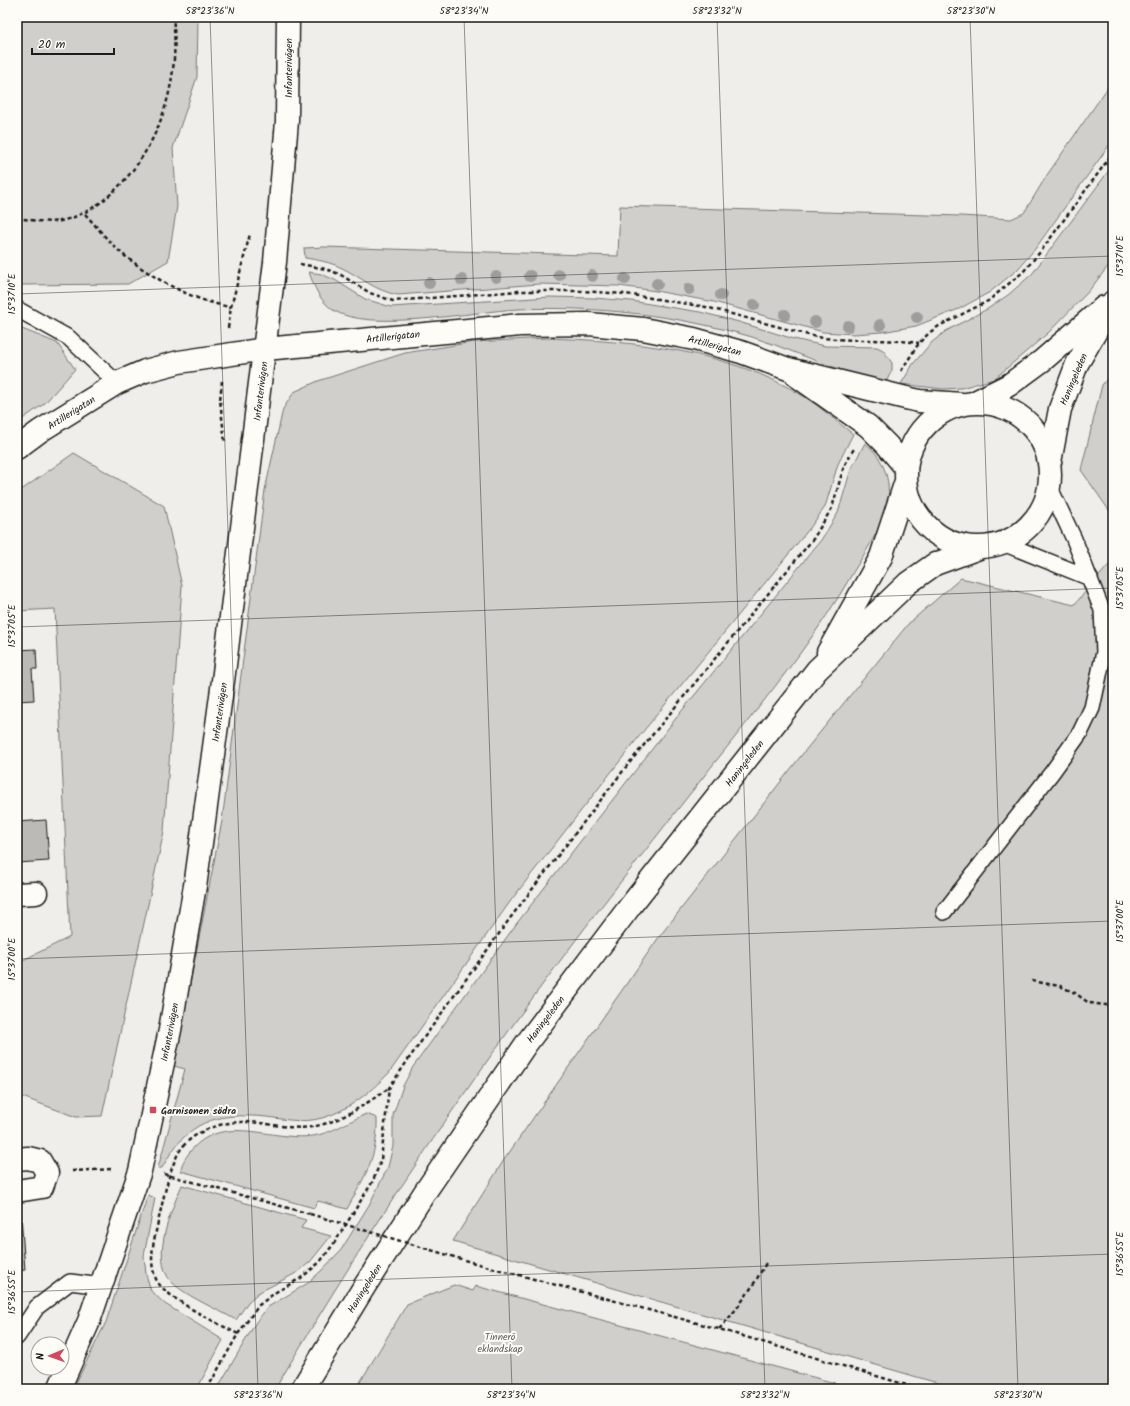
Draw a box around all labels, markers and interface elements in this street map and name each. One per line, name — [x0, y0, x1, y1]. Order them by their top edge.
text: 58°23'36"N — [185, 3, 235, 19]
text: 58°23'34"N — [439, 3, 489, 19]
text: 58°23'32"N — [692, 3, 742, 19]
text: 58°23'30"N — [947, 3, 995, 19]
scale bar — [32, 30, 114, 56]
text: 20 m — [38, 35, 66, 54]
street label: Infanterivägen — [281, 38, 297, 98]
text: 15°37'10"E — [1112, 234, 1128, 276]
text: 15°37'10"E — [4, 272, 20, 314]
street label: Artillerigatan — [365, 326, 421, 348]
street label: Artillerigatan — [687, 331, 743, 361]
street label: Haningeleden — [1056, 351, 1092, 408]
street label: Infanterivägen — [249, 360, 273, 422]
street label: Artillerigatan — [44, 392, 99, 434]
text: 15°37'05"E — [1112, 565, 1128, 610]
text: 15°37'05"E — [4, 603, 20, 648]
street label: Infanterivägen — [208, 681, 232, 743]
street label: Haningeleden — [721, 737, 768, 790]
text: 15°37'00"E — [1112, 898, 1128, 942]
text: 15°37'00"E — [4, 936, 20, 980]
street label: Haningeleden — [523, 993, 569, 1047]
street label: Infanterivägen — [156, 1001, 184, 1063]
place label: Garnisonen södra — [161, 1103, 236, 1119]
marker: Garnisonen södra — [148, 1105, 158, 1115]
text: 15°36'55"E — [1112, 1231, 1128, 1276]
street label: Haningeleden — [343, 1261, 386, 1316]
text: 15°36'55"E — [4, 1269, 20, 1314]
park label: Tinnerö eklandskap — [477, 1329, 523, 1357]
north arrow — [30, 1336, 70, 1376]
text: N — [32, 1352, 50, 1360]
text: 58°23'36"N — [233, 1387, 283, 1403]
text: 58°23'34"N — [486, 1387, 536, 1403]
text: 58°23'32"N — [740, 1387, 790, 1403]
text: 58°23'30"N — [994, 1387, 1042, 1403]

